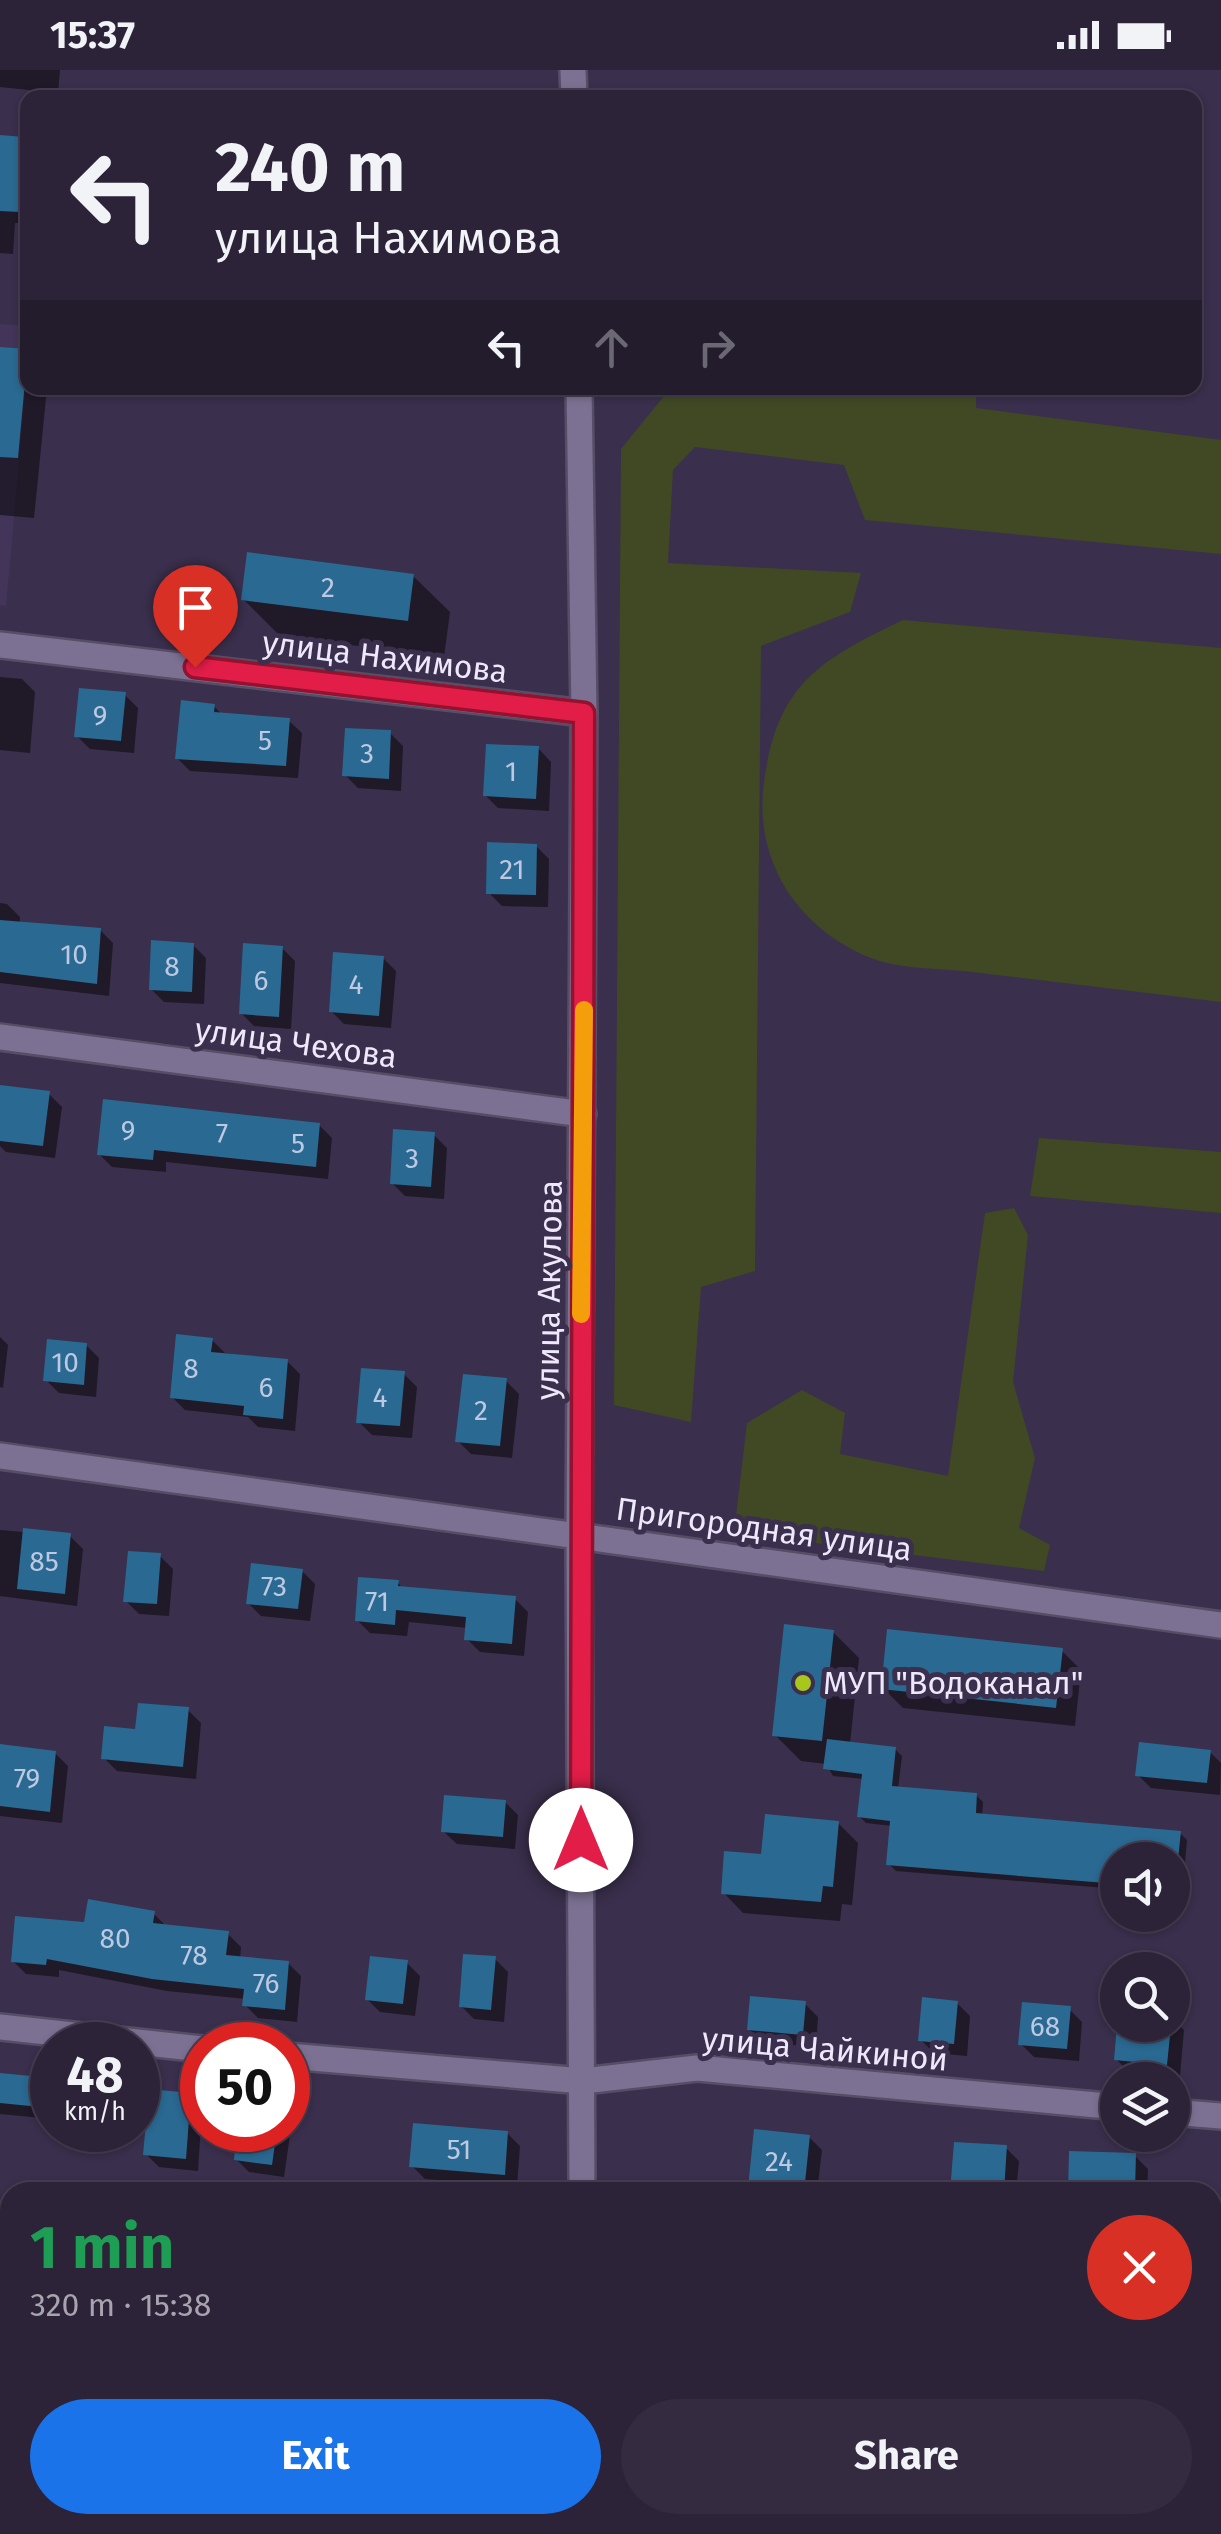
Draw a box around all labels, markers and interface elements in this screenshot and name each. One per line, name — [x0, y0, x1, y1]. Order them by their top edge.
text: 15:37 — [50, 12, 135, 58]
text: 240 m — [215, 126, 405, 210]
icon: left — [50, 130, 180, 260]
text: улица Нахимова — [215, 211, 562, 265]
icon: left — [479, 320, 534, 375]
icon: ahead — [584, 320, 639, 375]
icon: right — [689, 320, 744, 375]
pin — [153, 565, 238, 668]
house number: 2 — [321, 571, 335, 604]
icon: arrive — [168, 580, 223, 635]
street label: улица Нахимова — [260, 623, 510, 691]
house number: 9 — [93, 699, 107, 732]
house number: 5 — [258, 724, 272, 757]
house number: 3 — [360, 737, 374, 770]
house number: 1 — [505, 755, 517, 788]
house number: 21 — [499, 853, 525, 886]
house number: 10 — [60, 938, 88, 971]
house number: 8 — [164, 950, 180, 983]
house number: 6 — [254, 964, 268, 997]
house number: 4 — [349, 968, 364, 1001]
street label: улица Чехова — [193, 1010, 399, 1076]
house number: 9 — [121, 1114, 135, 1147]
house number: 7 — [216, 1117, 228, 1150]
house number: 5 — [291, 1127, 305, 1160]
house number: 3 — [405, 1142, 419, 1175]
street label: улица Акулова — [528, 1180, 570, 1400]
house number: 10 — [51, 1346, 79, 1379]
house number: 8 — [183, 1352, 199, 1385]
house number: 6 — [259, 1371, 273, 1404]
house number: 4 — [373, 1381, 388, 1414]
house number: 2 — [474, 1394, 488, 1427]
street label: Пригородная улица — [614, 1489, 914, 1569]
house number: 85 — [29, 1545, 59, 1578]
house number: 73 — [261, 1570, 287, 1603]
house number: 71 — [365, 1585, 389, 1618]
place label: МУП "Водоканал" — [823, 1664, 1083, 1702]
marker: МУП "Водоканал" — [792, 1672, 814, 1694]
house number: 79 — [14, 1762, 40, 1795]
position arrow — [529, 1788, 633, 1892]
map controls — [1100, 1842, 1190, 2152]
button: sound — [1100, 1842, 1190, 1932]
house number: 80 — [99, 1922, 131, 1955]
house number: 78 — [180, 1939, 208, 1972]
button: search — [1100, 1952, 1190, 2042]
house number: 76 — [253, 1967, 279, 2000]
house number: 68 — [1030, 2010, 1060, 2043]
street label: улица Чайкиной — [701, 2019, 949, 2079]
speed limit sign: 50 — [180, 2022, 310, 2152]
text: 48 — [66, 2045, 124, 2105]
button: layers — [1100, 2062, 1190, 2152]
text: km/h — [64, 2097, 126, 2127]
house number: 51 — [447, 2133, 471, 2166]
house number: 24 — [765, 2145, 793, 2178]
text: 1 min — [30, 2212, 174, 2284]
button: close — [1087, 2215, 1192, 2320]
text: 320 m · 15:38 — [30, 2286, 211, 2324]
button: Exit — [30, 2399, 601, 2514]
button: Share — [621, 2399, 1192, 2514]

